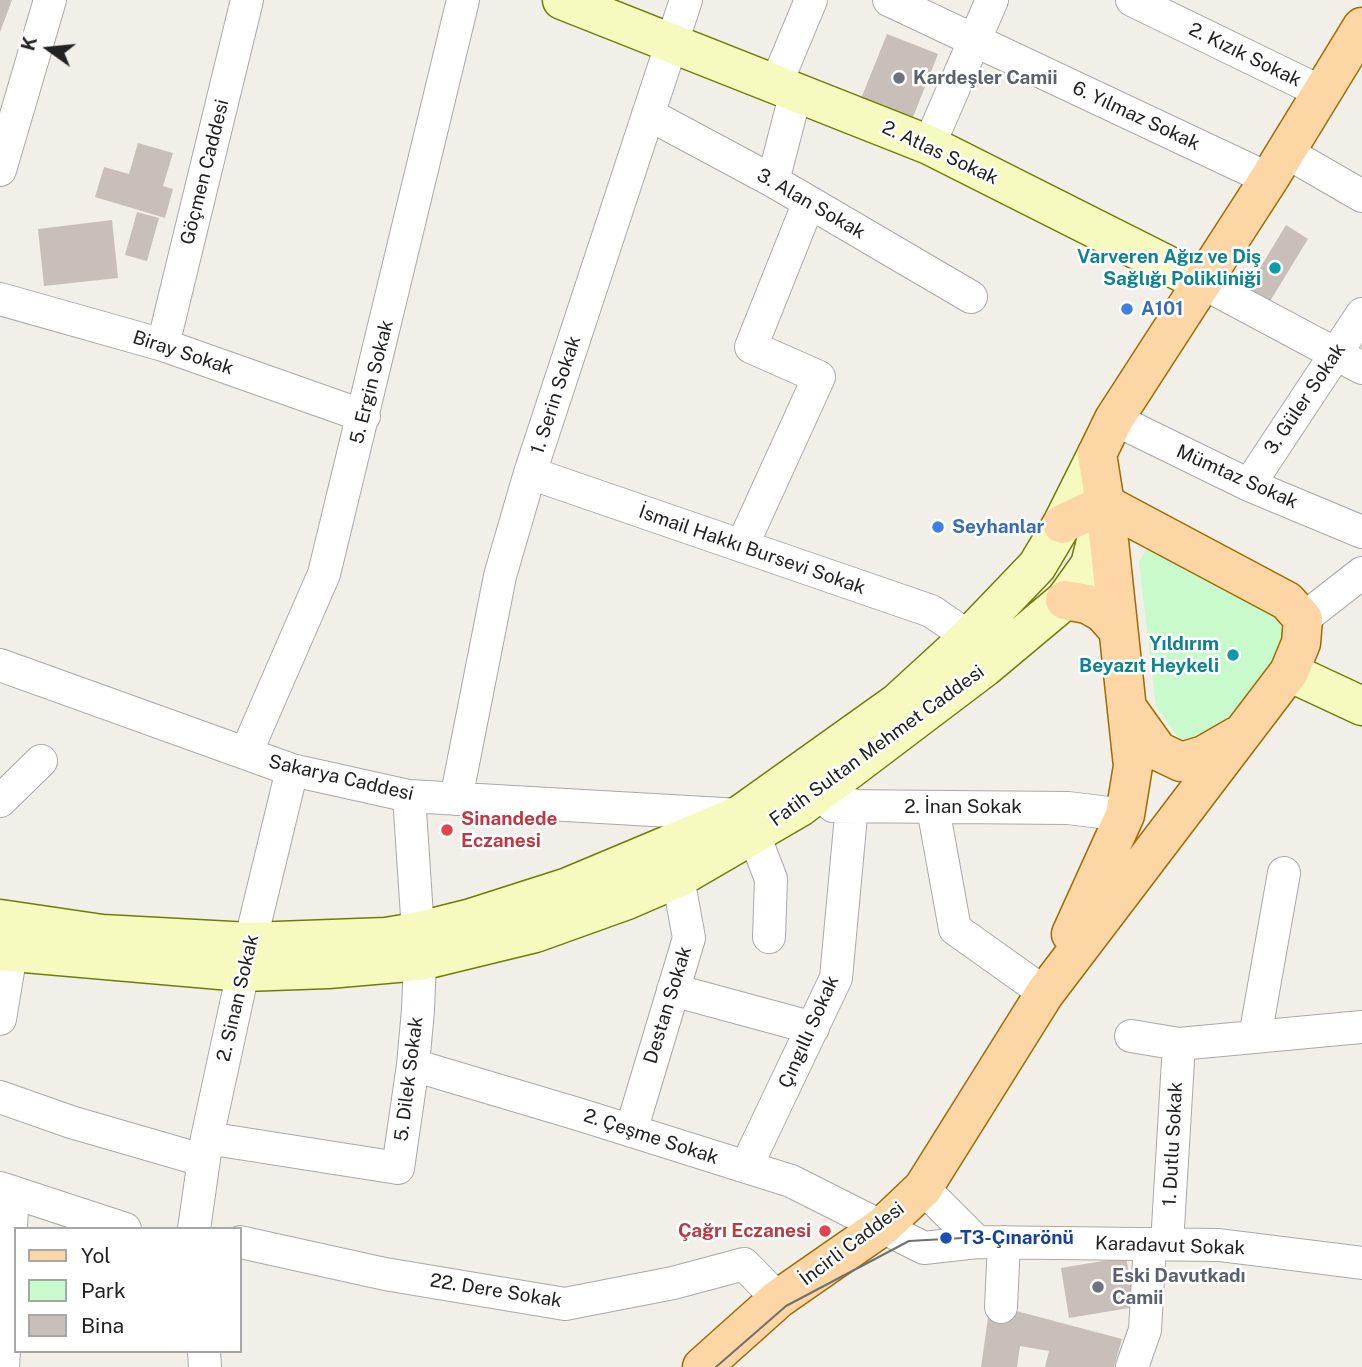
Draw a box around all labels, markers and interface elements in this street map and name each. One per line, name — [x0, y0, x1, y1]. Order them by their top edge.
north arrow — [14, 14, 84, 84]
street label: 2. Kızık Sokak — [1185, 18, 1305, 92]
text: K — [16, 34, 41, 53]
place label: Kardeşler Camii — [913, 67, 1058, 89]
marker: Kardeşler Camii — [891, 70, 907, 86]
street label: 6. Yılmaz Sokak — [1069, 77, 1203, 155]
street label: Göçmen Caddesi — [176, 97, 234, 247]
street label: 2. Atlas Sokak — [878, 116, 1002, 190]
street label: 3. Alan Sokak — [753, 164, 869, 244]
place label: Varveren Ağız ve Diş Sağlığı Polikliniği — [1077, 246, 1261, 290]
marker: Varveren Ağız ve Diş Sağlığı Polikliniği — [1267, 260, 1283, 276]
place label: A101 — [1141, 298, 1183, 320]
marker: A101 — [1119, 301, 1135, 317]
street label: 5. Ergin Sokak — [346, 318, 398, 446]
street label: Biray Sokak — [130, 326, 236, 380]
street label: 1. Serin Sokak — [526, 333, 586, 457]
street label: 3. Güler Sokak — [1259, 339, 1351, 459]
street label: Mümtaz Sokak — [1173, 440, 1301, 514]
street label: İsmail Hakkı Bursevi Sokak — [636, 500, 868, 600]
place label: Seyhanlar — [952, 516, 1044, 538]
marker: Seyhanlar — [930, 519, 946, 535]
place label: Yıldırım Beyazıt Heykeli — [1079, 633, 1219, 677]
marker: Yıldırım Beyazıt Heykeli — [1225, 647, 1241, 663]
street label: Fatih Sultan Mehmet Caddesi — [765, 660, 989, 832]
street label: Sakarya Caddesi — [266, 750, 416, 806]
street label: 2. İnan Sokak — [904, 796, 1022, 818]
place label: Sinandede Eczanesi — [461, 808, 558, 852]
marker: Sinandede Eczanesi — [439, 822, 455, 838]
street label: 2. Sinan Sokak — [212, 932, 264, 1064]
street label: Destan Sokak — [639, 943, 697, 1067]
street label: Çıngıllı Sokak — [774, 972, 844, 1092]
street label: 5. Dilek Sokak — [390, 1015, 428, 1143]
street label: 1. Dutlu Sokak — [1158, 1081, 1188, 1207]
street label: 2. Çeşme Sokak — [581, 1104, 721, 1170]
street label: İncirli Caddesi — [795, 1197, 909, 1291]
place label: Çağrı Eczanesi — [678, 1220, 811, 1242]
marker: Çağrı Eczanesi — [817, 1223, 833, 1239]
legend — [14, 1227, 242, 1353]
place label: T3-Çınarönü — [960, 1227, 1074, 1249]
marker: T3-Çınarönü — [938, 1230, 954, 1246]
street label: Karadavut Sokak — [1095, 1232, 1245, 1260]
text: Yol — [81, 1243, 111, 1268]
place label: Eski Davutkadı Camii — [1112, 1265, 1246, 1309]
street label: 22. Dere Sokak — [428, 1269, 564, 1313]
text: Park — [81, 1278, 126, 1303]
marker: Eski Davutkadı Camii — [1090, 1279, 1106, 1295]
text: Bina — [81, 1313, 124, 1338]

